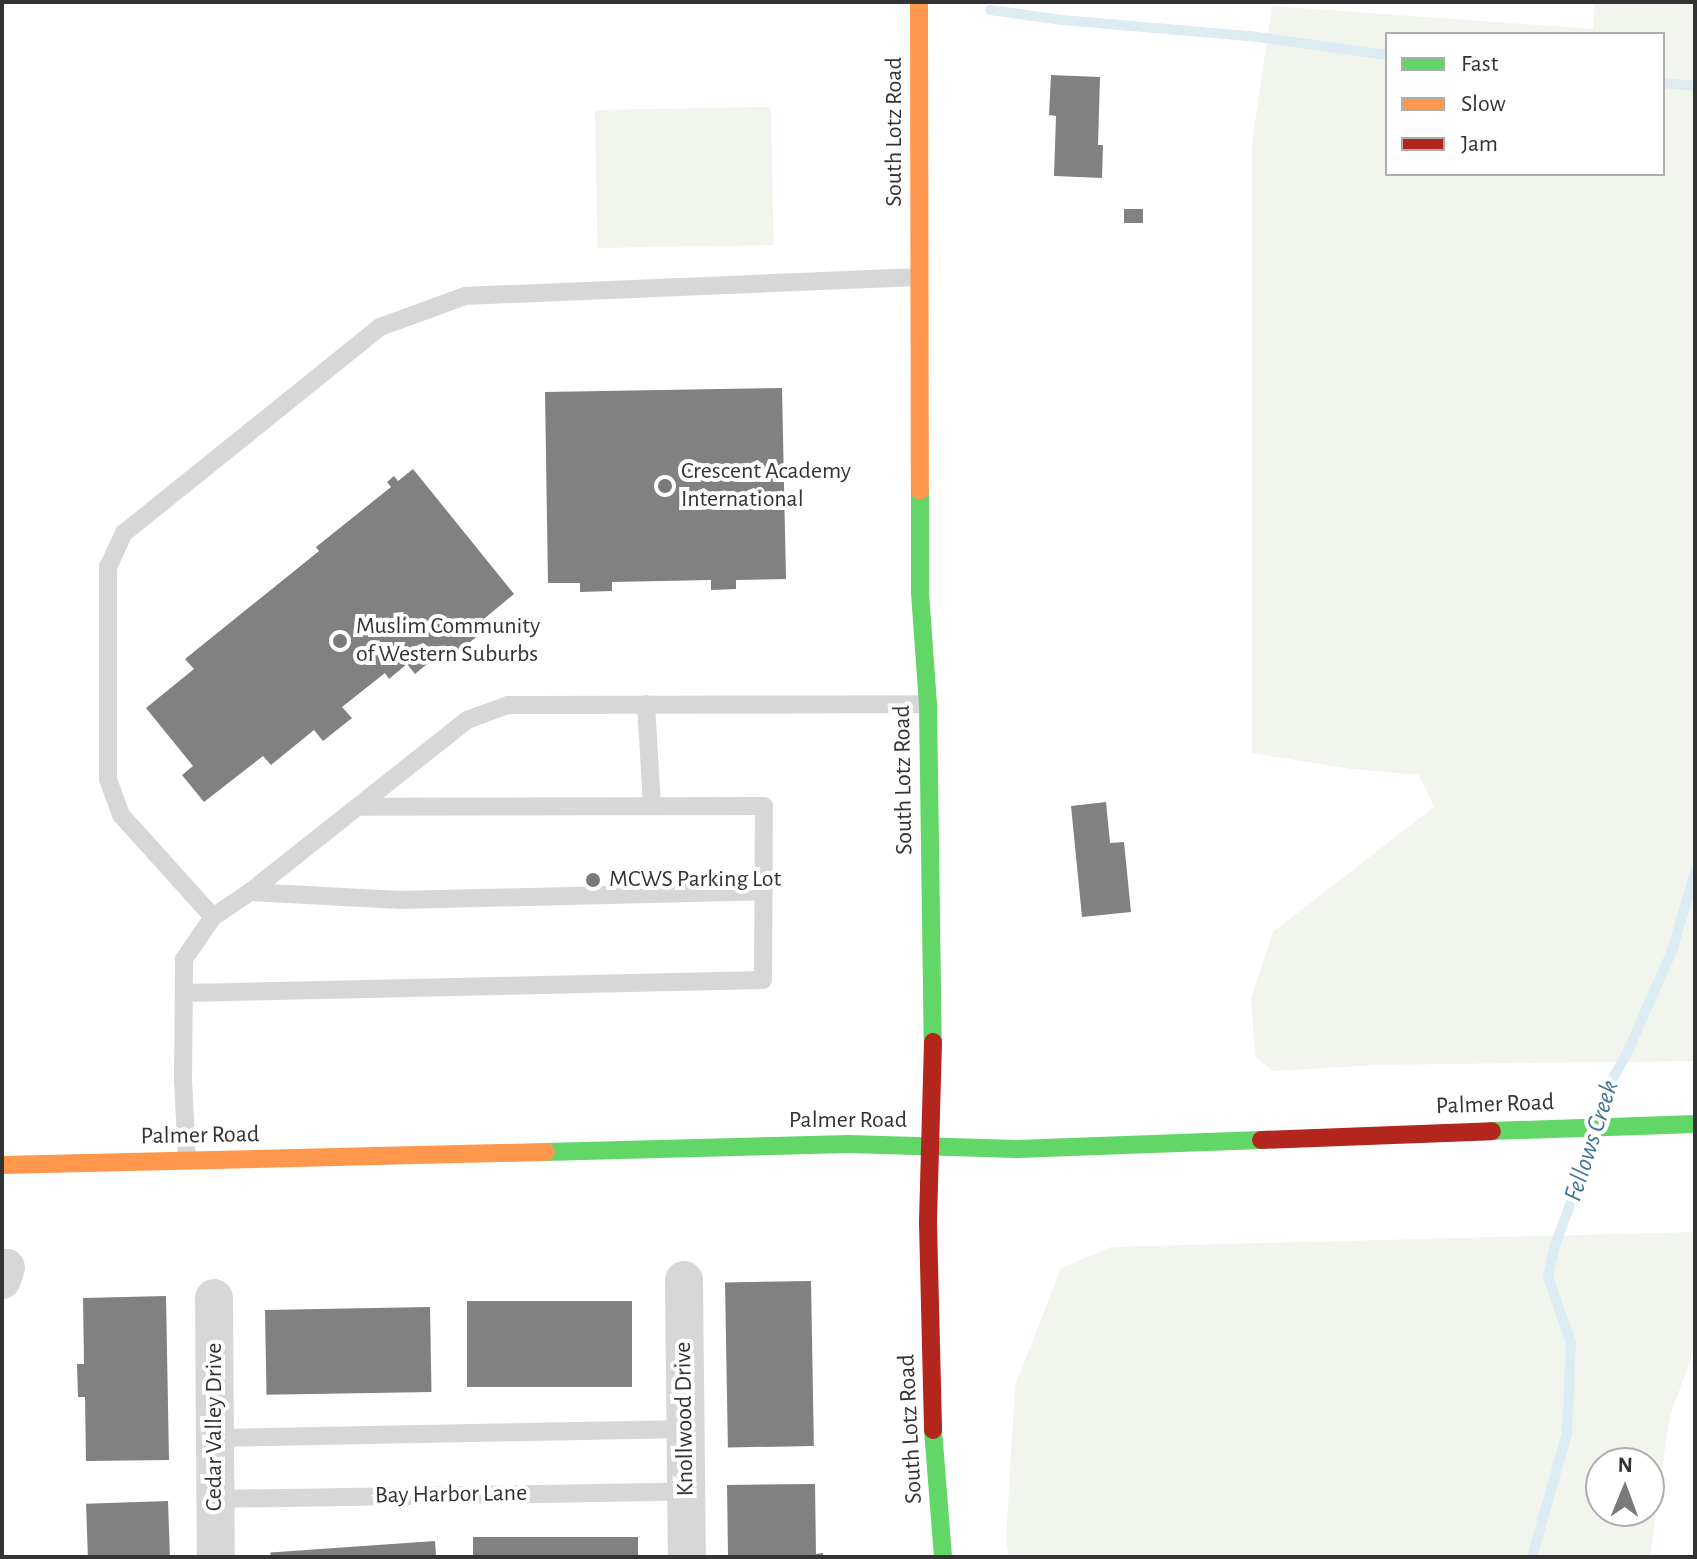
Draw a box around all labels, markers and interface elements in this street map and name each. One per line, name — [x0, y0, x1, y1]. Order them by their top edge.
legend — [1385, 32, 1665, 176]
text: Fast — [1461, 52, 1498, 76]
street label: South Lotz Road — [881, 57, 909, 207]
text: Slow — [1461, 92, 1506, 116]
text: Jam — [1461, 132, 1498, 156]
place label: Crescent Academy International — [681, 458, 851, 514]
marker: Crescent Academy International — [656, 477, 674, 495]
place label: Muslim Community of Western Suburbs — [356, 613, 540, 669]
marker: Muslim Community of Western Suburbs — [331, 632, 349, 650]
street label: South Lotz Road — [888, 705, 920, 855]
place label: MCWS Parking Lot — [609, 866, 781, 894]
marker: MCWS Parking Lot — [584, 871, 602, 889]
water label: Fellows Creek — [1558, 1077, 1626, 1205]
street label: Palmer Road — [1435, 1089, 1555, 1121]
street label: Palmer Road — [789, 1107, 907, 1135]
street label: Palmer Road — [140, 1121, 260, 1151]
street label: Knollwood Drive — [669, 1341, 701, 1497]
street label: Cedar Valley Drive — [201, 1343, 229, 1511]
street label: South Lotz Road — [893, 1354, 929, 1504]
north arrow — [1585, 1447, 1665, 1527]
text: N — [1618, 1454, 1633, 1476]
street label: Bay Harbor Lane — [375, 1479, 527, 1511]

